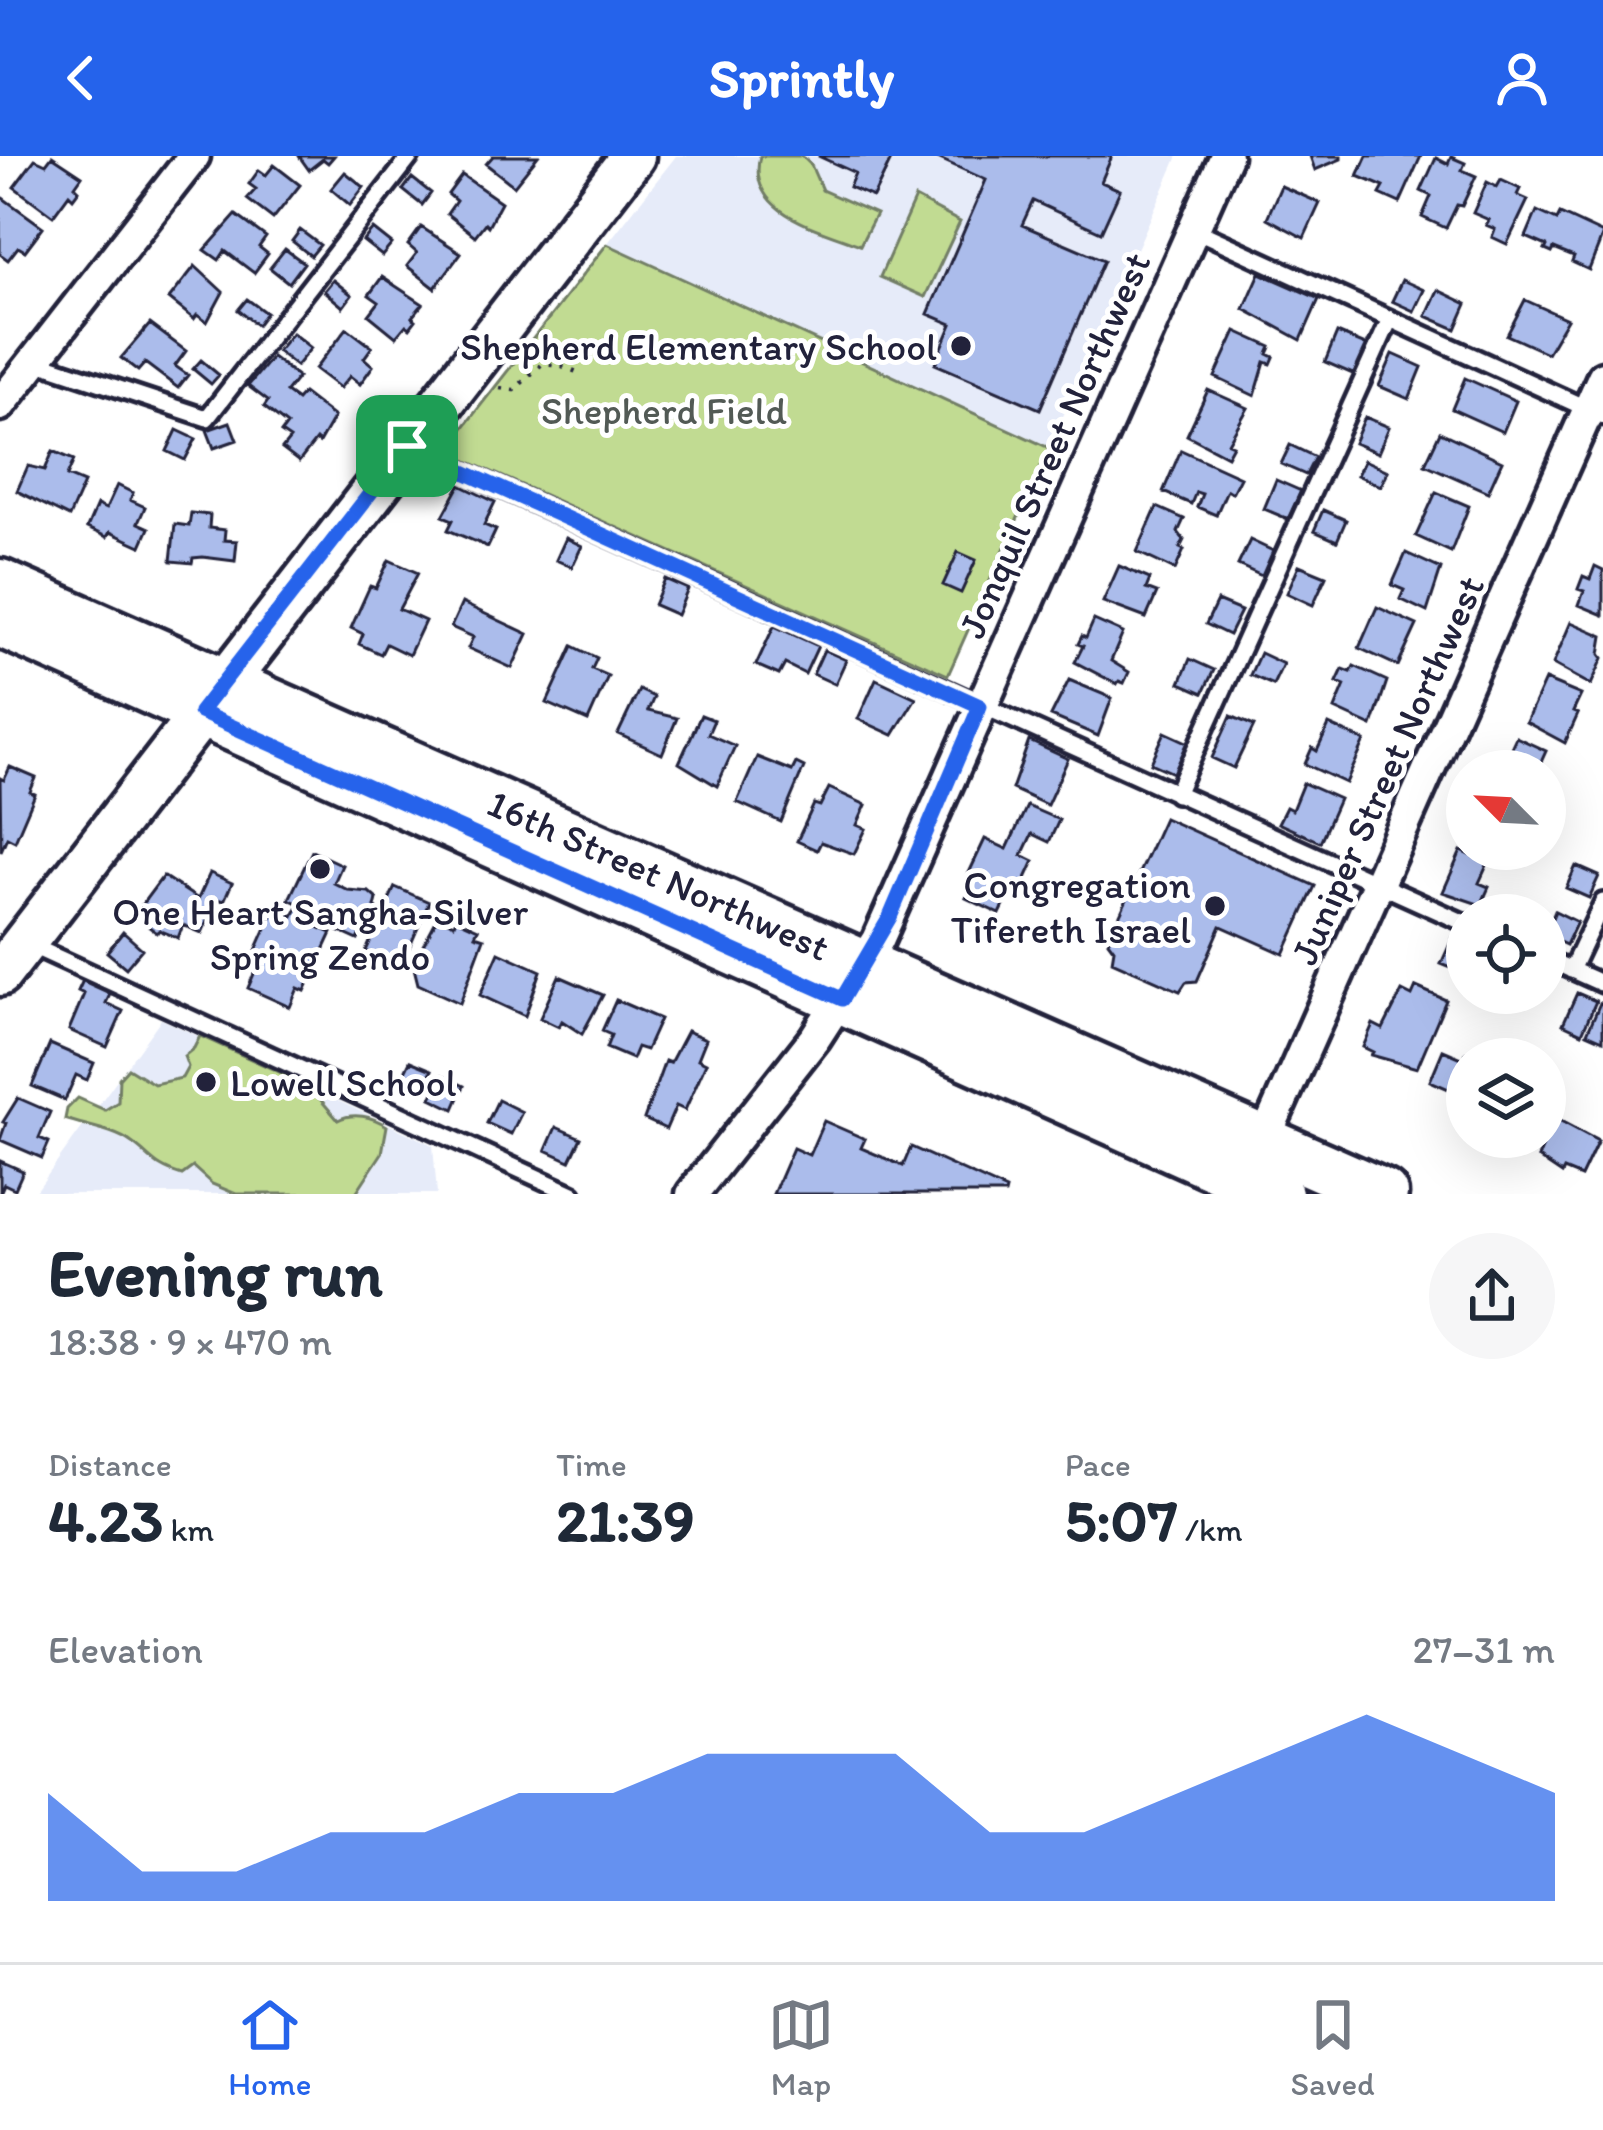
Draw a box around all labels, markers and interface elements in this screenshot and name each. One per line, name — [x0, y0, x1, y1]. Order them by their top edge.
icon: back — [48, 45, 114, 111]
icon: person — [1489, 45, 1555, 111]
text: Sprintly — [709, 46, 894, 111]
street label: Jonquil Street Northwest — [948, 245, 1160, 645]
place label: Shepherd Elementary School — [460, 323, 937, 370]
marker: Shepherd Elementary School — [948, 333, 974, 359]
park label: Shepherd Field — [541, 387, 788, 434]
pin — [356, 395, 458, 497]
icon: arrive — [374, 413, 440, 479]
street label: Juniper Street Northwest — [1280, 568, 1494, 972]
north arrow — [1446, 750, 1566, 870]
map controls — [1446, 750, 1566, 1158]
street label: 16th Street Northwest — [481, 779, 837, 970]
marker: One Heart Sangha-Silver Spring Zendo — [307, 856, 333, 882]
place label: Congregation Tifereth Israel — [951, 861, 1191, 953]
place label: One Heart Sangha-Silver Spring Zendo — [112, 888, 529, 980]
marker: Congregation Tifereth Israel — [1202, 893, 1228, 919]
button: locate — [1446, 894, 1566, 1014]
button: layers — [1446, 1038, 1566, 1158]
place label: Lowell School — [230, 1059, 457, 1106]
marker: Lowell School — [193, 1069, 219, 1095]
text: Evening run — [48, 1233, 383, 1313]
button: share — [1429, 1233, 1555, 1359]
text: 18:38 · 9 × 470 m — [48, 1318, 332, 1365]
text: Distance — [48, 1445, 172, 1484]
text: Time — [556, 1445, 627, 1484]
text: Pace — [1065, 1445, 1131, 1484]
text: 4.23 — [48, 1484, 163, 1556]
text: 21:39 — [556, 1484, 695, 1556]
text: 5:07 — [1065, 1484, 1178, 1556]
text: km — [163, 1510, 214, 1549]
text: /km — [1178, 1510, 1243, 1549]
text: Elevation — [48, 1626, 203, 1673]
text: 27–31 m — [1412, 1626, 1555, 1673]
tab: Home — [228, 1992, 311, 2103]
tab: Map — [768, 1992, 834, 2103]
tab: Saved — [1291, 1992, 1375, 2103]

